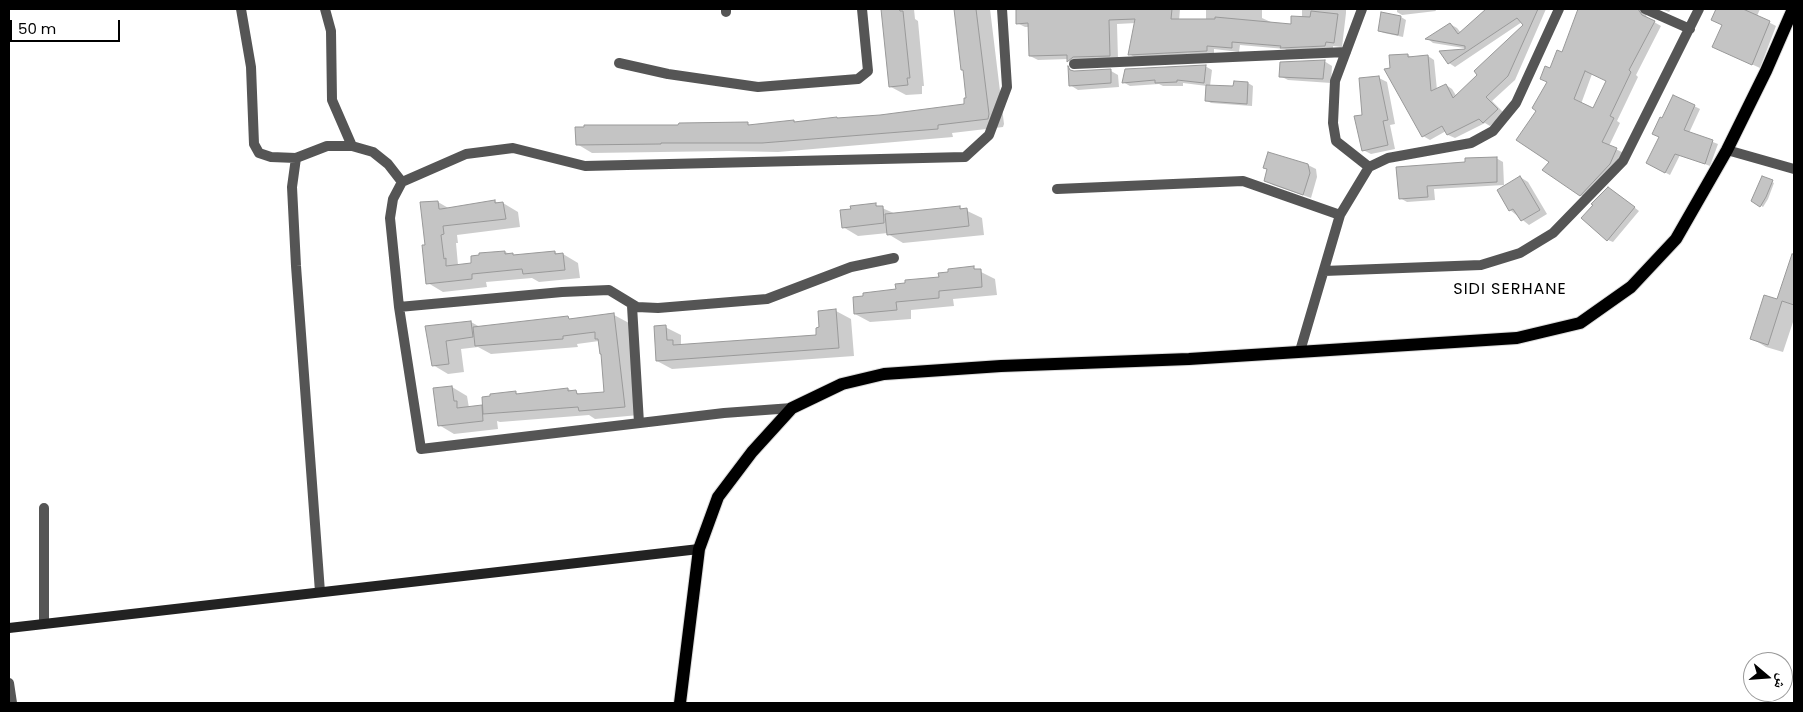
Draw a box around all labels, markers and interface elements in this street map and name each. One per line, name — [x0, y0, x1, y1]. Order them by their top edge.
scale bar — [12, 10, 122, 42]
text: 50 m — [18, 18, 56, 39]
district label: SIDI SERHANE — [1452, 280, 1568, 300]
north arrow — [1743, 652, 1793, 702]
text: ش — [1770, 671, 1793, 691]

